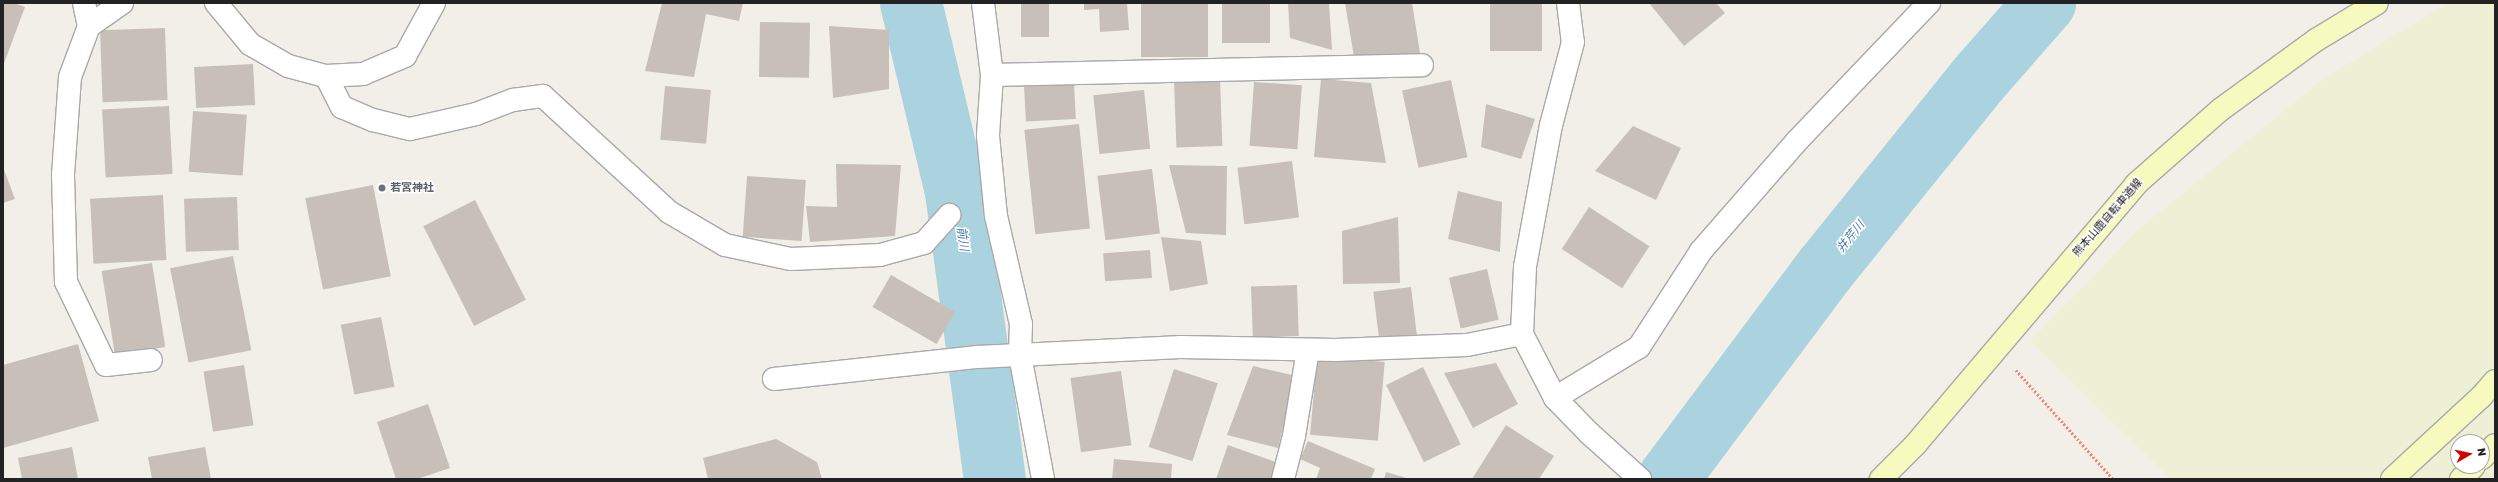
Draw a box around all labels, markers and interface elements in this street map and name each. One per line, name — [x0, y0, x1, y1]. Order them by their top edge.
street label: 熊本山鹿自転車道線 — [2071, 176, 2145, 260]
place label: 若宮神社 — [390, 181, 434, 195]
marker: 若宮神社 — [377, 183, 387, 193]
water label: 井芹川 — [1834, 218, 1868, 256]
water label: 前川 — [953, 226, 971, 252]
north arrow — [2450, 434, 2490, 474]
text: N — [2474, 447, 2488, 457]

